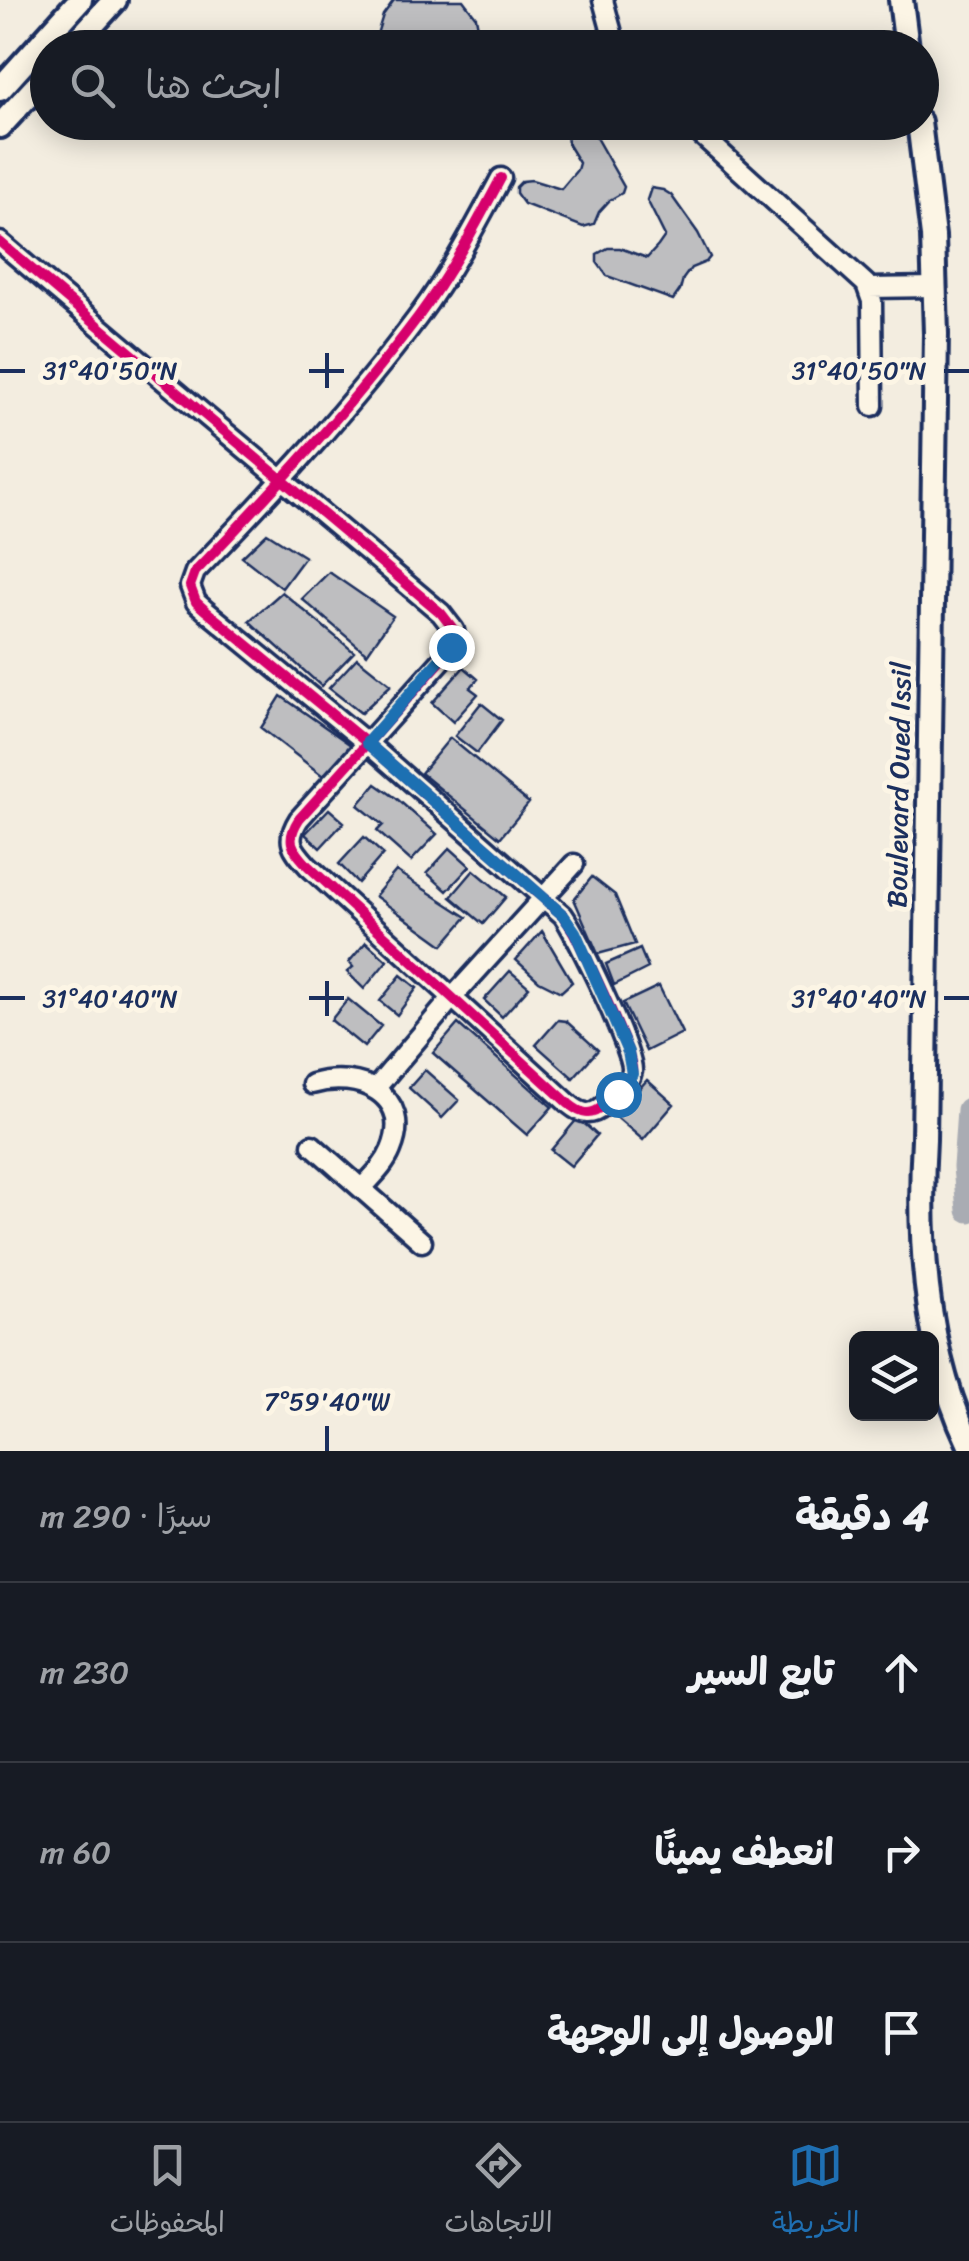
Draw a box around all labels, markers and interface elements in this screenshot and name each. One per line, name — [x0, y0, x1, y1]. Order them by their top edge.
search box — [30, 30, 939, 140]
text: ابحث هنا — [145, 52, 282, 119]
icon: search — [65, 58, 120, 113]
text: 31°40'50"N — [43, 348, 178, 393]
text: 31°40'50"N — [792, 348, 927, 393]
route end — [429, 625, 475, 671]
street label: Boulevard Oued Issil — [872, 660, 926, 909]
text: 31°40'40"N — [42, 976, 178, 1021]
text: 31°40'40"N — [791, 976, 927, 1021]
route start — [596, 1072, 642, 1118]
map controls — [849, 1331, 939, 1421]
button: layers — [849, 1331, 939, 1421]
text: 7°59'40"W — [264, 1379, 391, 1424]
text: 4 دقيقة — [795, 1479, 929, 1553]
text: سيرًا · 290 m — [40, 1488, 212, 1545]
text: تابع السير — [689, 1639, 834, 1706]
text: 230 m — [40, 1644, 129, 1701]
icon: ahead — [874, 1645, 929, 1700]
text: انعطف يمينًا — [654, 1819, 834, 1886]
text: 60 m — [40, 1824, 111, 1881]
icon: right — [874, 1825, 929, 1880]
text: الوصول إلى الوجهة — [547, 1999, 834, 2066]
icon: arrive — [874, 2005, 929, 2060]
tab: المحفوظات — [110, 2138, 225, 2247]
tab: الاتجاهات — [444, 2138, 553, 2247]
tab: الخريطة — [772, 2138, 859, 2247]

